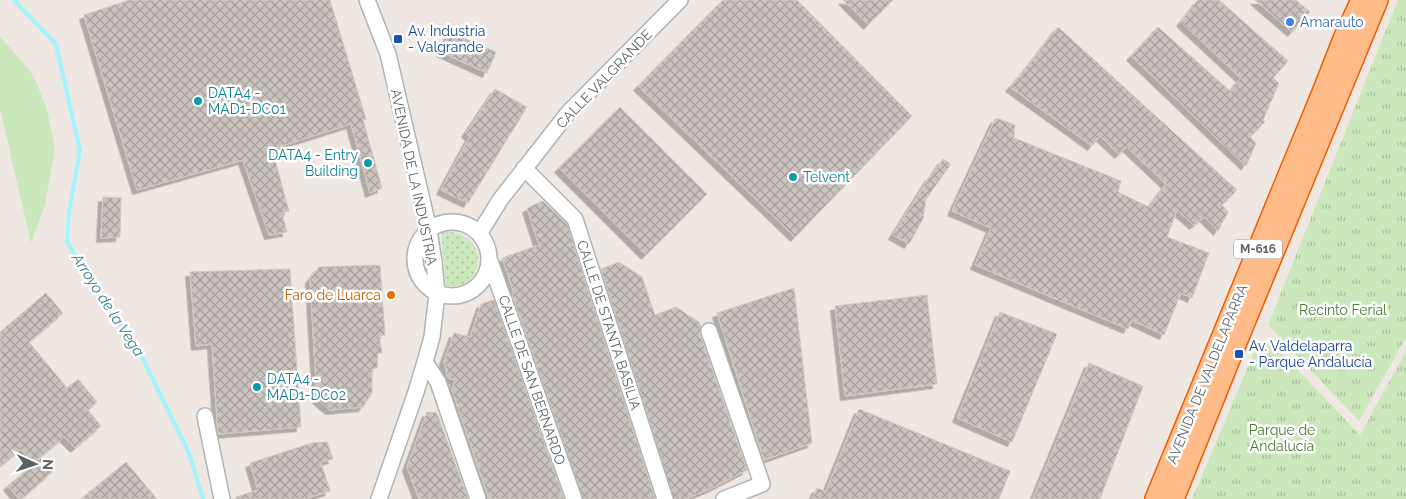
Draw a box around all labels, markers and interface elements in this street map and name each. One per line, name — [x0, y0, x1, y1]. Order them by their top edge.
place label: Amarauto — [1300, 14, 1364, 30]
marker: Amarauto — [1284, 16, 1296, 28]
place label: Av. Industria - Valgrande — [408, 23, 485, 55]
street label: CALLE VALGRANDE — [553, 26, 655, 132]
marker: Av. Industria - Valgrande — [392, 33, 404, 45]
place label: DATA4 - MAD1-DC01 — [208, 85, 286, 117]
street label: AVENIDA DE LA INDUSTRIA — [387, 87, 441, 267]
marker: DATA4 - MAD1-DC01 — [192, 95, 204, 107]
place label: DATA4 - Entry Building — [268, 147, 358, 179]
marker: DATA4 - Entry Building — [362, 157, 374, 169]
place label: Telvent — [803, 169, 850, 185]
marker: Telvent — [787, 171, 799, 183]
street label: CALLE DE STANTA BASILIA — [574, 238, 644, 412]
road number: M-616 — [1234, 240, 1282, 258]
water label: Arroyo de la Vega — [67, 249, 148, 360]
street label: AVENIDA DE VALDELAPARRA — [1164, 281, 1251, 466]
place label: Faro de Luarca — [285, 287, 381, 303]
marker: Faro de Luarca — [385, 289, 397, 301]
street label: CALLE DE SAN BERNARDO — [495, 293, 569, 467]
park label: Recinto Ferial — [1299, 302, 1387, 318]
place label: Av. Valdelaparra - Parque Andalucía — [1249, 338, 1372, 370]
marker: Av. Valdelaparra - Parque Andalucía — [1233, 348, 1245, 360]
place label: DATA4 - MAD1-DC02 — [267, 371, 346, 403]
marker: DATA4 - MAD1-DC02 — [251, 381, 263, 393]
park label: Parque de Andalucía — [1249, 422, 1315, 454]
north arrow — [10, 439, 60, 489]
text: N — [40, 459, 56, 470]

